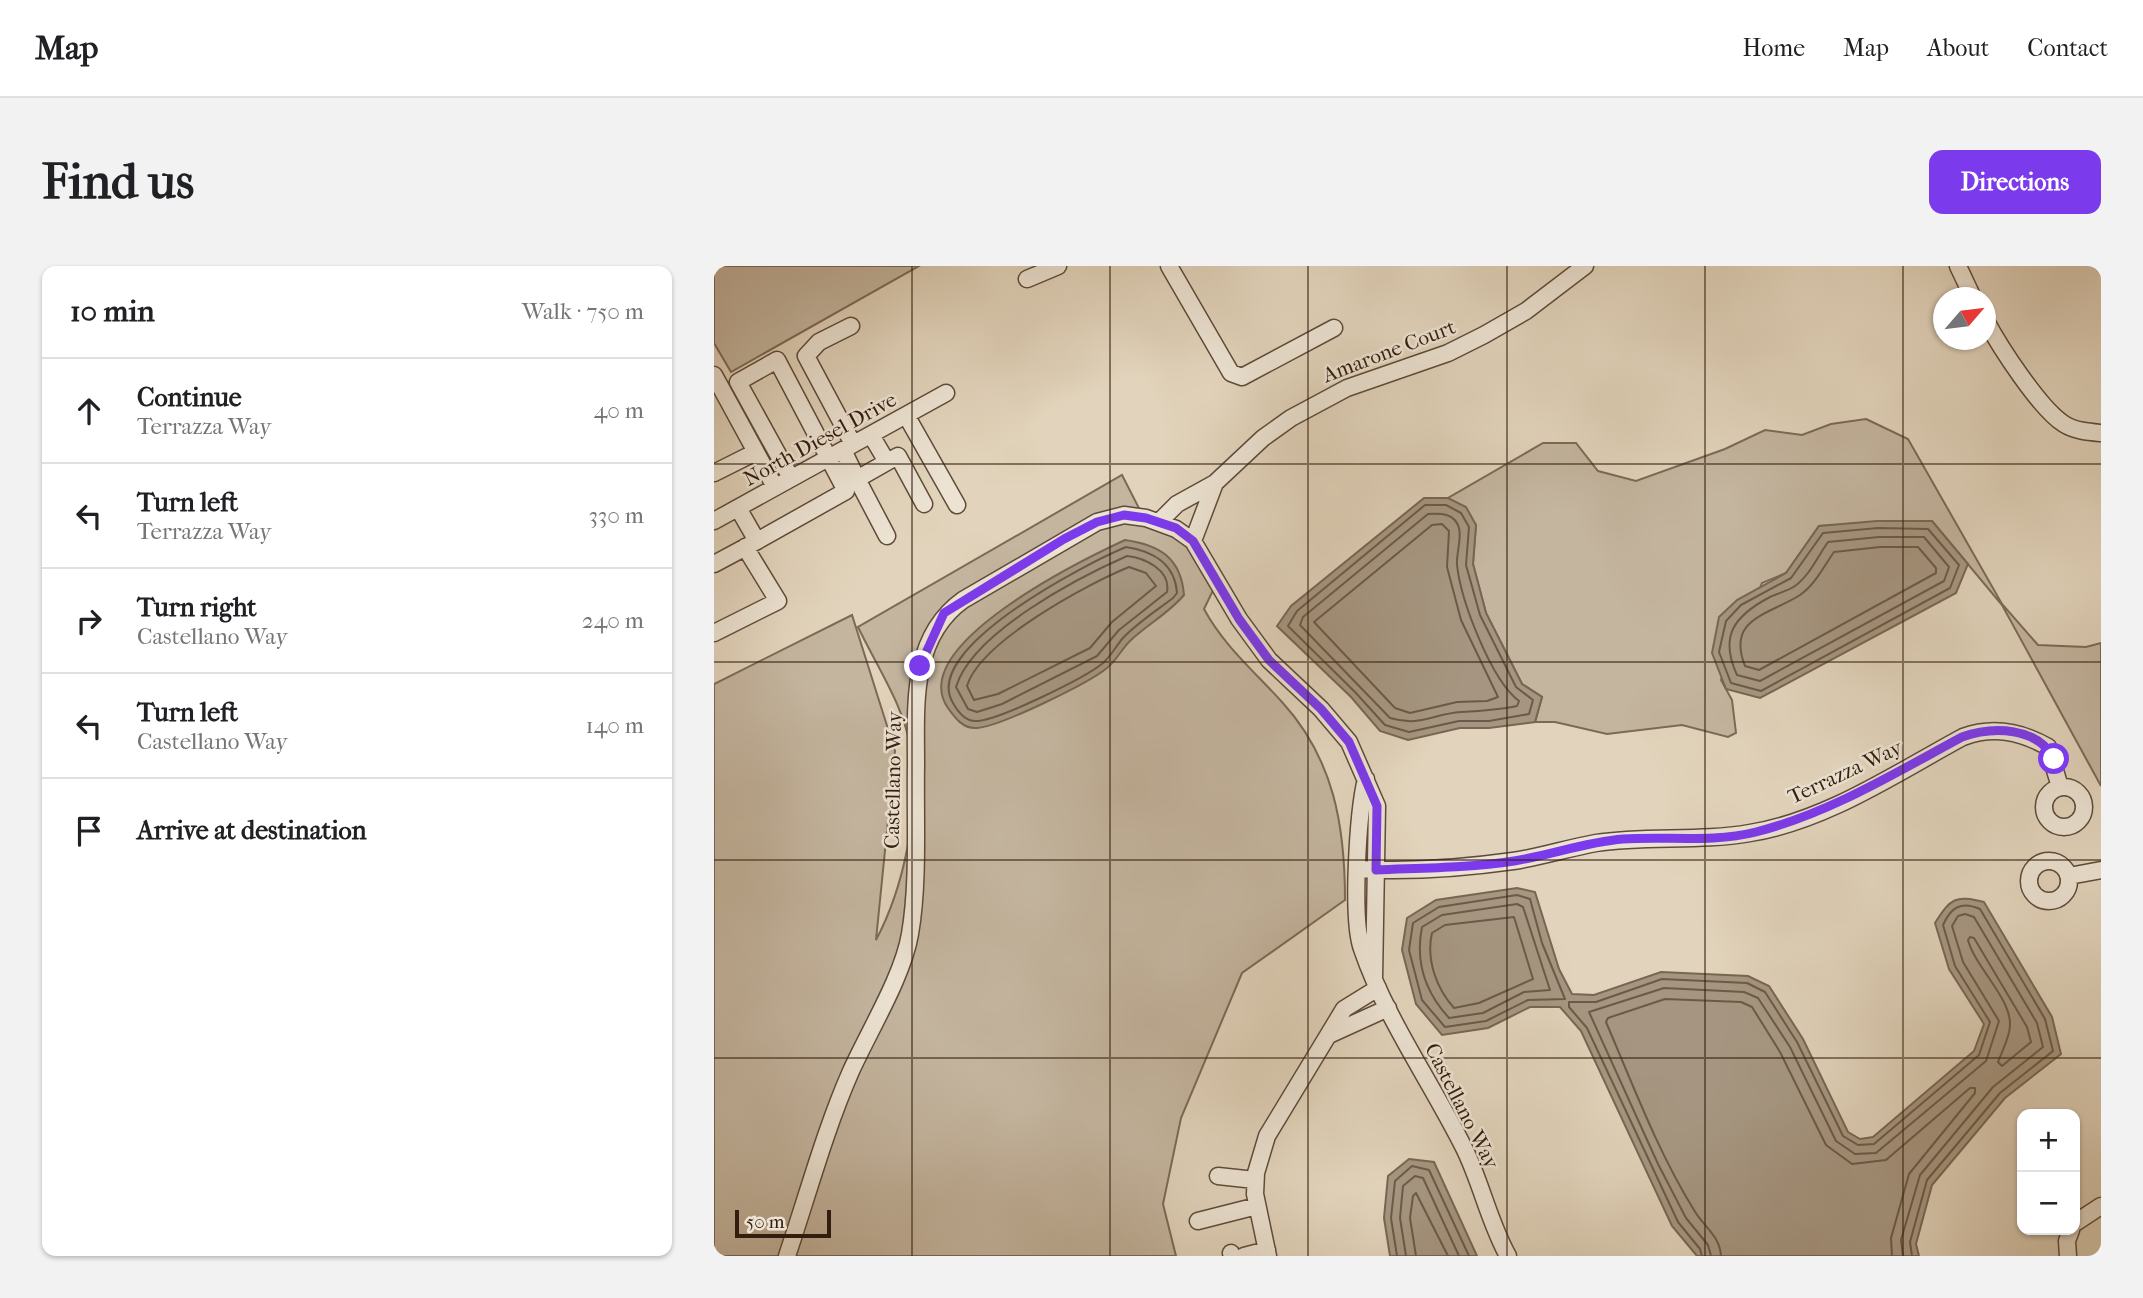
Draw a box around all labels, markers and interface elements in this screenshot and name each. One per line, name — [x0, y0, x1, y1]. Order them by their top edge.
text: Map — [35, 29, 98, 68]
text: Home — [1743, 34, 1805, 62]
text: Map — [1843, 34, 1889, 62]
text: About — [1927, 34, 1989, 62]
text: Contact — [2027, 34, 2108, 62]
button: Directions — [1929, 150, 2101, 214]
text: Find us — [42, 153, 194, 211]
north arrow — [1933, 287, 1996, 350]
text: 10 min — [70, 294, 155, 329]
text: Walk · 750 m — [522, 298, 644, 325]
street label: Amarone Court — [1318, 315, 1459, 388]
text: Continue — [137, 382, 242, 413]
street label: North Diesel Drive — [739, 387, 901, 491]
icon: ahead — [70, 392, 108, 430]
text: 40 m — [594, 397, 644, 424]
text: Terrazza Way — [137, 413, 272, 440]
text: Turn left — [137, 487, 238, 518]
icon: left — [70, 497, 108, 535]
text: 330 m — [588, 502, 644, 529]
text: Terrazza Way — [137, 518, 272, 545]
text: Turn right — [137, 592, 257, 623]
icon: right — [70, 602, 108, 640]
text: 240 m — [582, 607, 644, 634]
text: Castellano Way — [137, 623, 288, 650]
route end — [904, 650, 935, 681]
text: Turn left — [137, 697, 238, 728]
icon: left — [70, 707, 108, 745]
street label: Castellano Way — [880, 710, 906, 849]
text: 140 m — [585, 712, 644, 739]
text: Castellano Way — [137, 728, 288, 755]
street label: Terrazza Way — [1784, 735, 1907, 809]
route start — [2038, 743, 2069, 774]
icon: arrive — [70, 812, 108, 850]
text: Arrive at destination — [137, 815, 367, 846]
street label: Castellano Way — [1420, 1039, 1504, 1174]
map controls — [2017, 1109, 2080, 1235]
button: + — [2017, 1109, 2080, 1172]
button: − — [2017, 1172, 2080, 1235]
scale bar — [735, 1207, 831, 1239]
text: 50 m — [746, 1211, 785, 1233]

